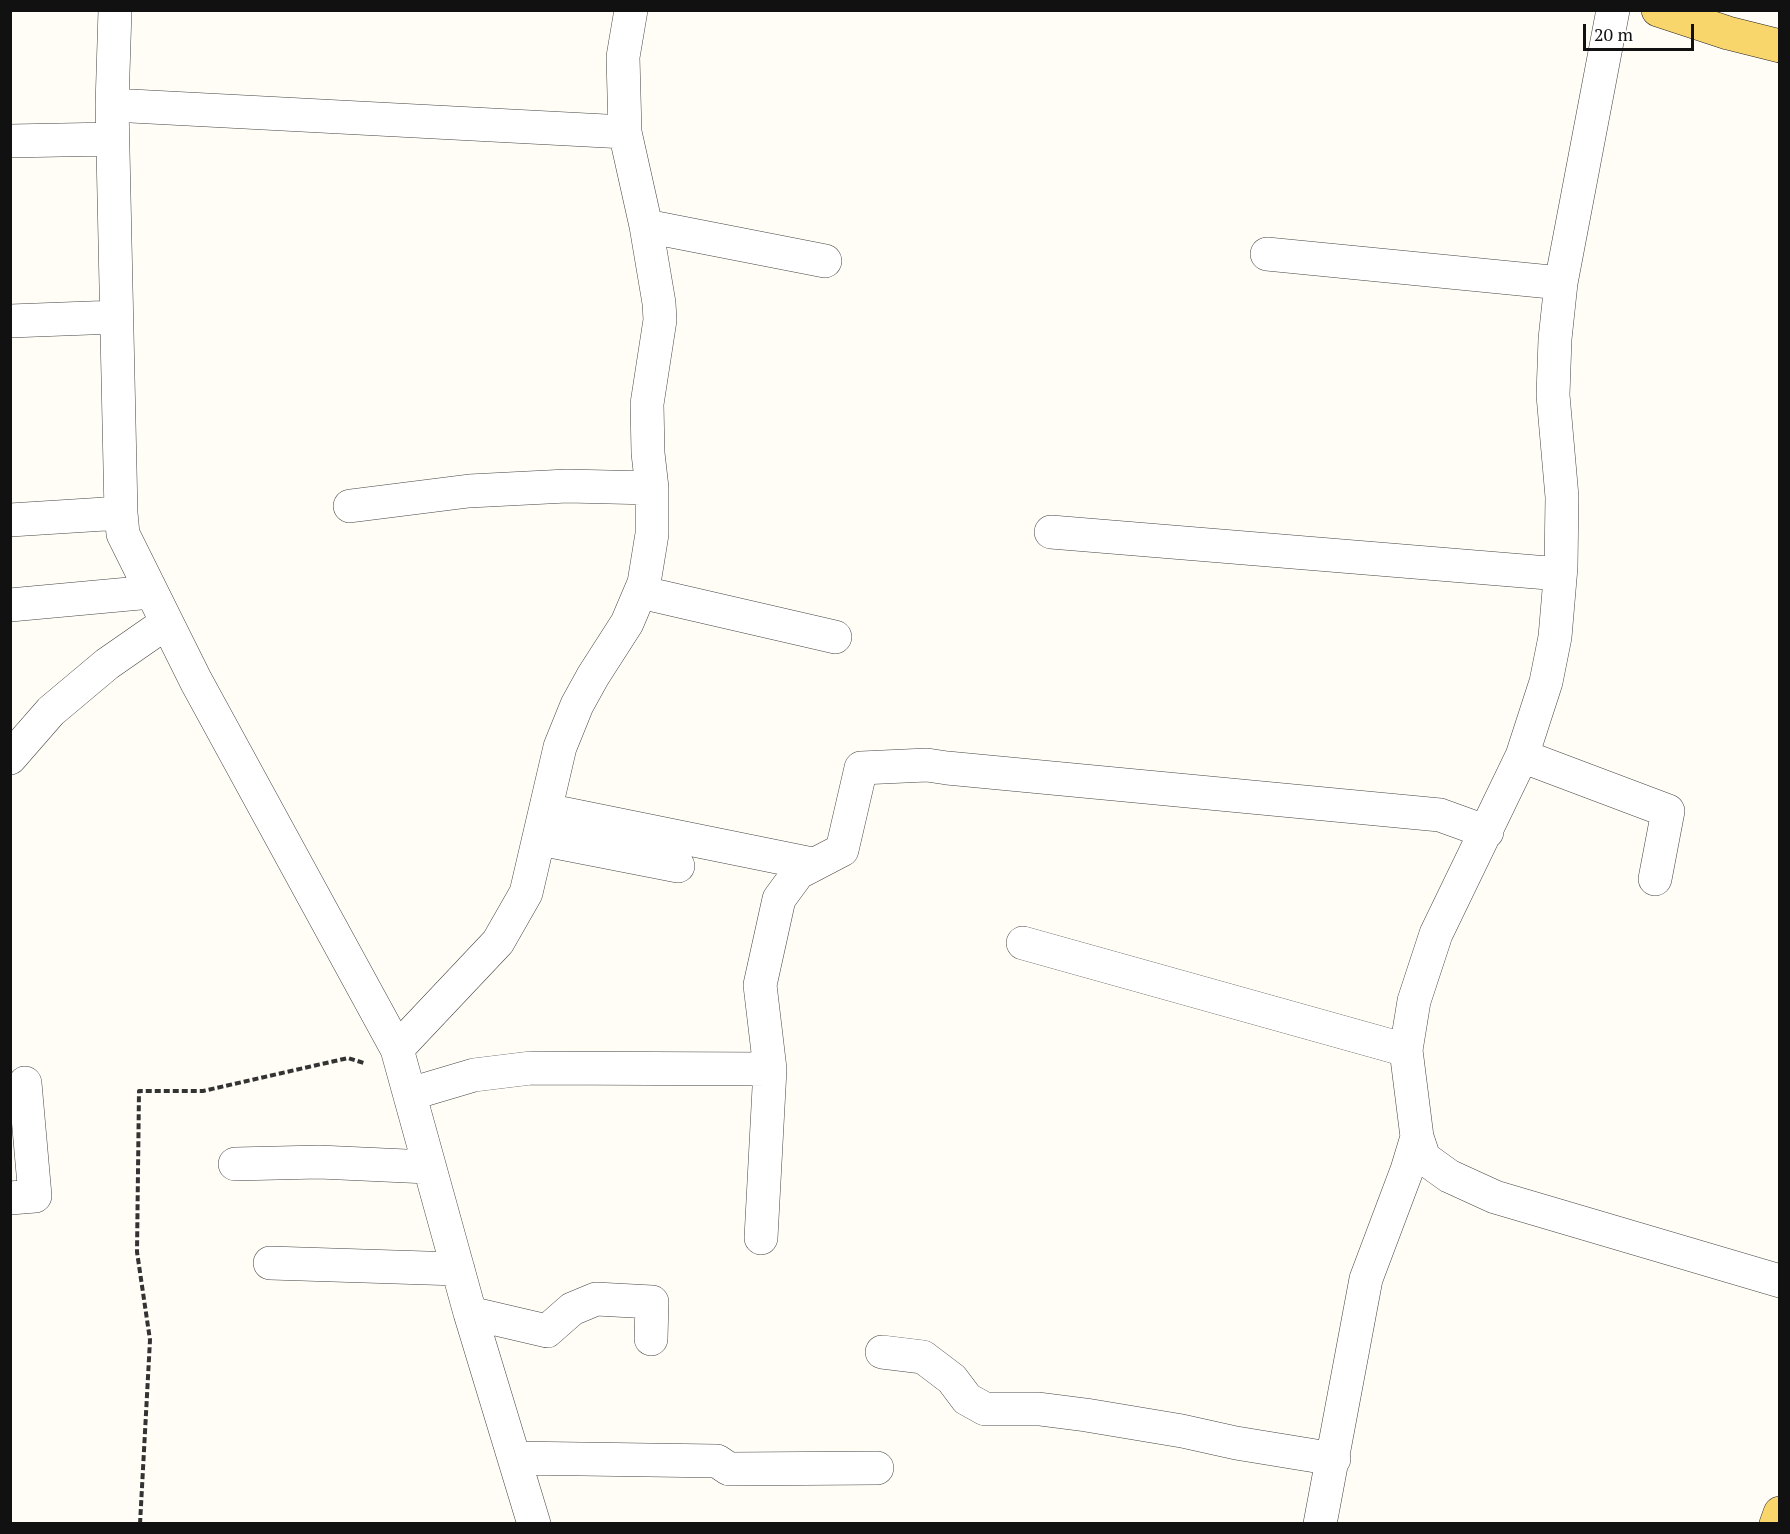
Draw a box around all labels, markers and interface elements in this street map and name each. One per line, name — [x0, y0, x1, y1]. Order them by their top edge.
scale bar — [1586, 12, 1697, 50]
text: 20 m — [1594, 22, 1633, 46]

